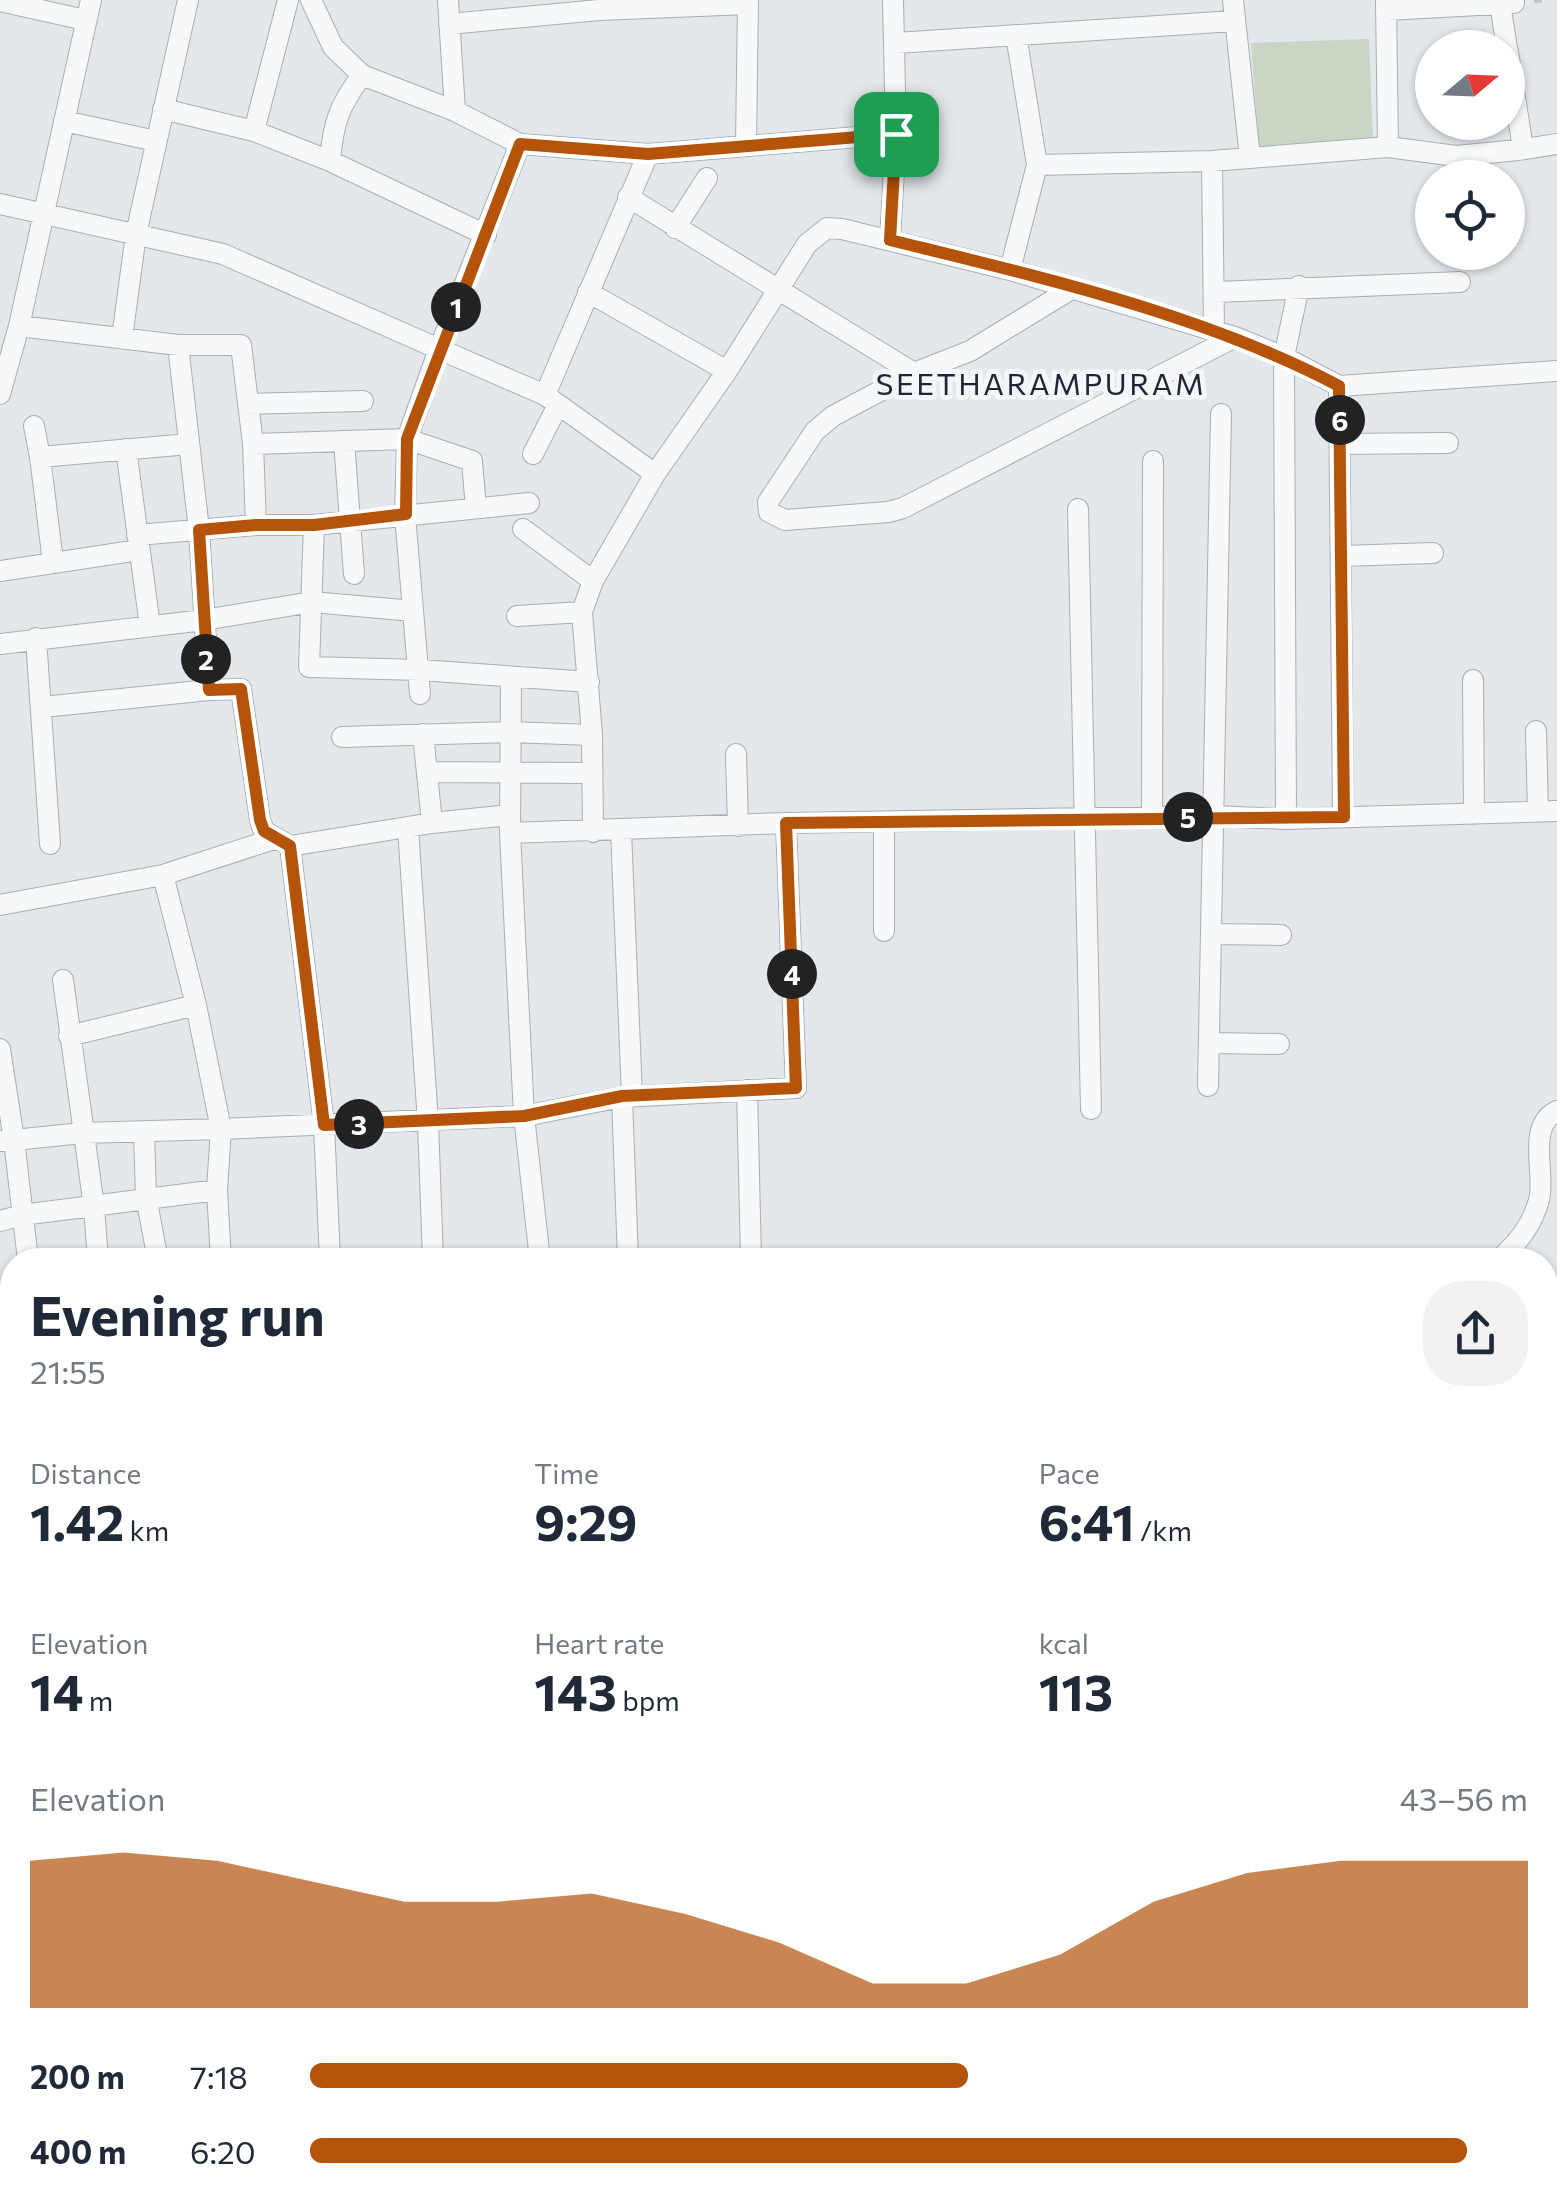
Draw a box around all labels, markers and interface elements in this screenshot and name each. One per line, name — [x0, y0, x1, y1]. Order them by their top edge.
north arrow — [1415, 30, 1525, 140]
map controls — [1415, 30, 1525, 270]
pin — [854, 92, 939, 177]
icon: arrive — [869, 107, 924, 162]
button: locate — [1415, 160, 1525, 270]
pin: 1 — [431, 282, 481, 332]
text: 1 — [450, 290, 462, 324]
district label: SEETHARAMPURAM — [876, 364, 1206, 401]
pin: 6 — [1315, 395, 1365, 445]
text: 6 — [1331, 403, 1349, 437]
pin: 2 — [181, 634, 231, 684]
text: 2 — [198, 642, 214, 676]
pin: 5 — [1163, 792, 1213, 842]
text: 5 — [1180, 800, 1196, 834]
pin: 4 — [767, 949, 817, 999]
text: 4 — [783, 957, 801, 991]
pin: 3 — [334, 1099, 384, 1149]
text: 3 — [351, 1107, 367, 1141]
text: Evening run — [30, 1280, 325, 1347]
button: share — [1423, 1281, 1528, 1386]
text: 21:55 — [30, 1351, 106, 1391]
text: Distance — [30, 1456, 141, 1490]
text: Time — [534, 1456, 599, 1490]
text: Pace — [1039, 1456, 1100, 1490]
text: 1.42 — [30, 1490, 124, 1551]
text: 9:29 — [534, 1490, 637, 1551]
text: 6:41 — [1039, 1490, 1135, 1551]
text: km — [124, 1513, 169, 1547]
text: /km — [1135, 1513, 1192, 1547]
text: Elevation — [30, 1626, 148, 1660]
text: Heart rate — [534, 1626, 664, 1660]
text: kcal — [1039, 1626, 1089, 1660]
text: 14 — [30, 1660, 83, 1721]
text: 143 — [534, 1660, 617, 1721]
text: 113 — [1039, 1660, 1113, 1721]
text: m — [83, 1683, 113, 1717]
text: bpm — [617, 1683, 680, 1717]
text: Elevation — [30, 1778, 165, 1818]
text: 43–56 m — [1400, 1778, 1528, 1818]
text: 200 m — [30, 2056, 125, 2096]
text: 7:18 — [190, 2056, 248, 2096]
text: 400 m — [30, 2131, 126, 2171]
text: 6:20 — [190, 2131, 256, 2171]

